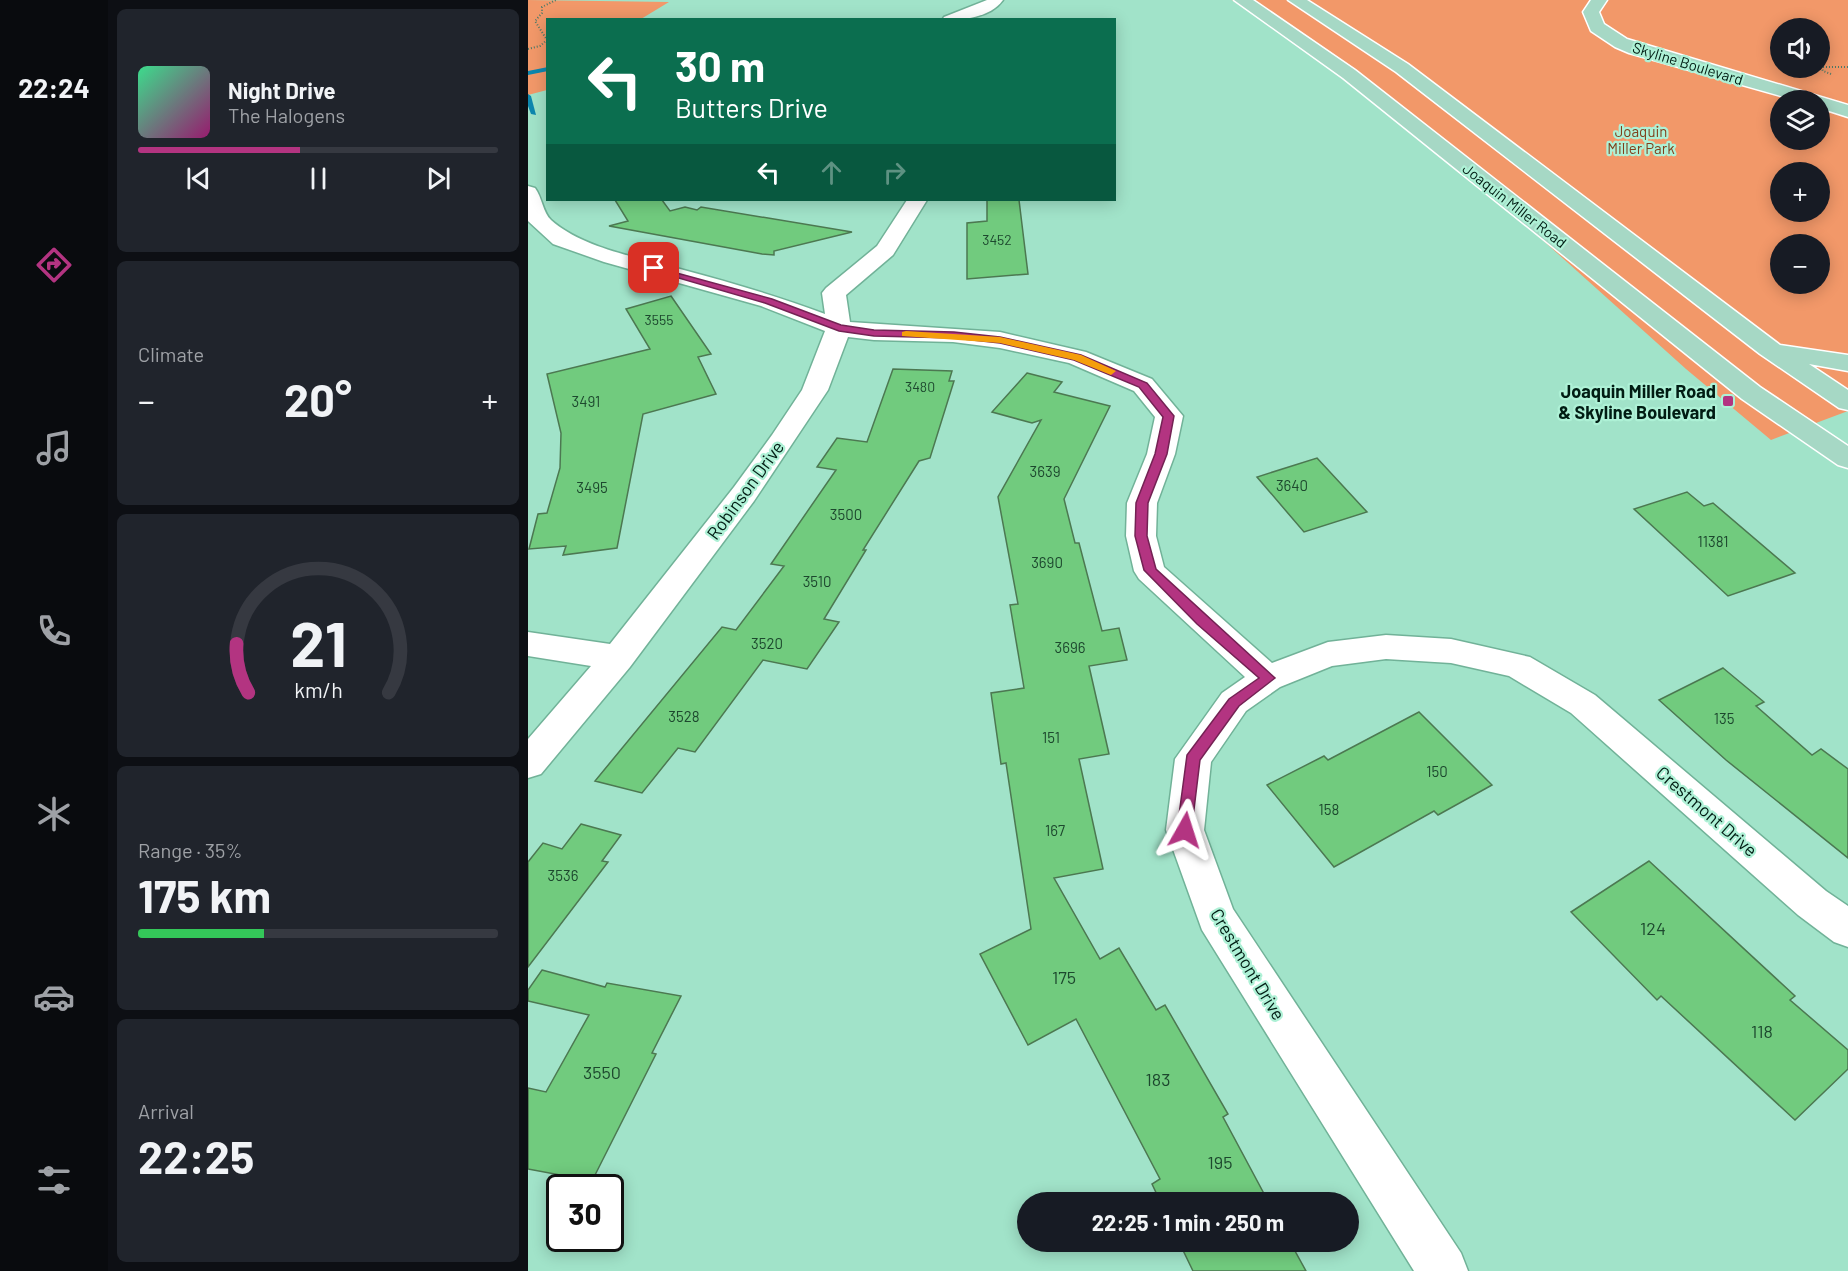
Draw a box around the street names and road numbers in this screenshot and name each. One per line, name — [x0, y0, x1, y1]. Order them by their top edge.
street label: Skyline Boulevard — [1631, 38, 1745, 88]
street label: Joaquin Miller Road — [1460, 159, 1570, 251]
street label: Robinson Drive — [702, 436, 788, 544]
street label: Crestmont Drive — [1652, 761, 1762, 861]
street label: Crestmont Drive — [1206, 904, 1290, 1024]

